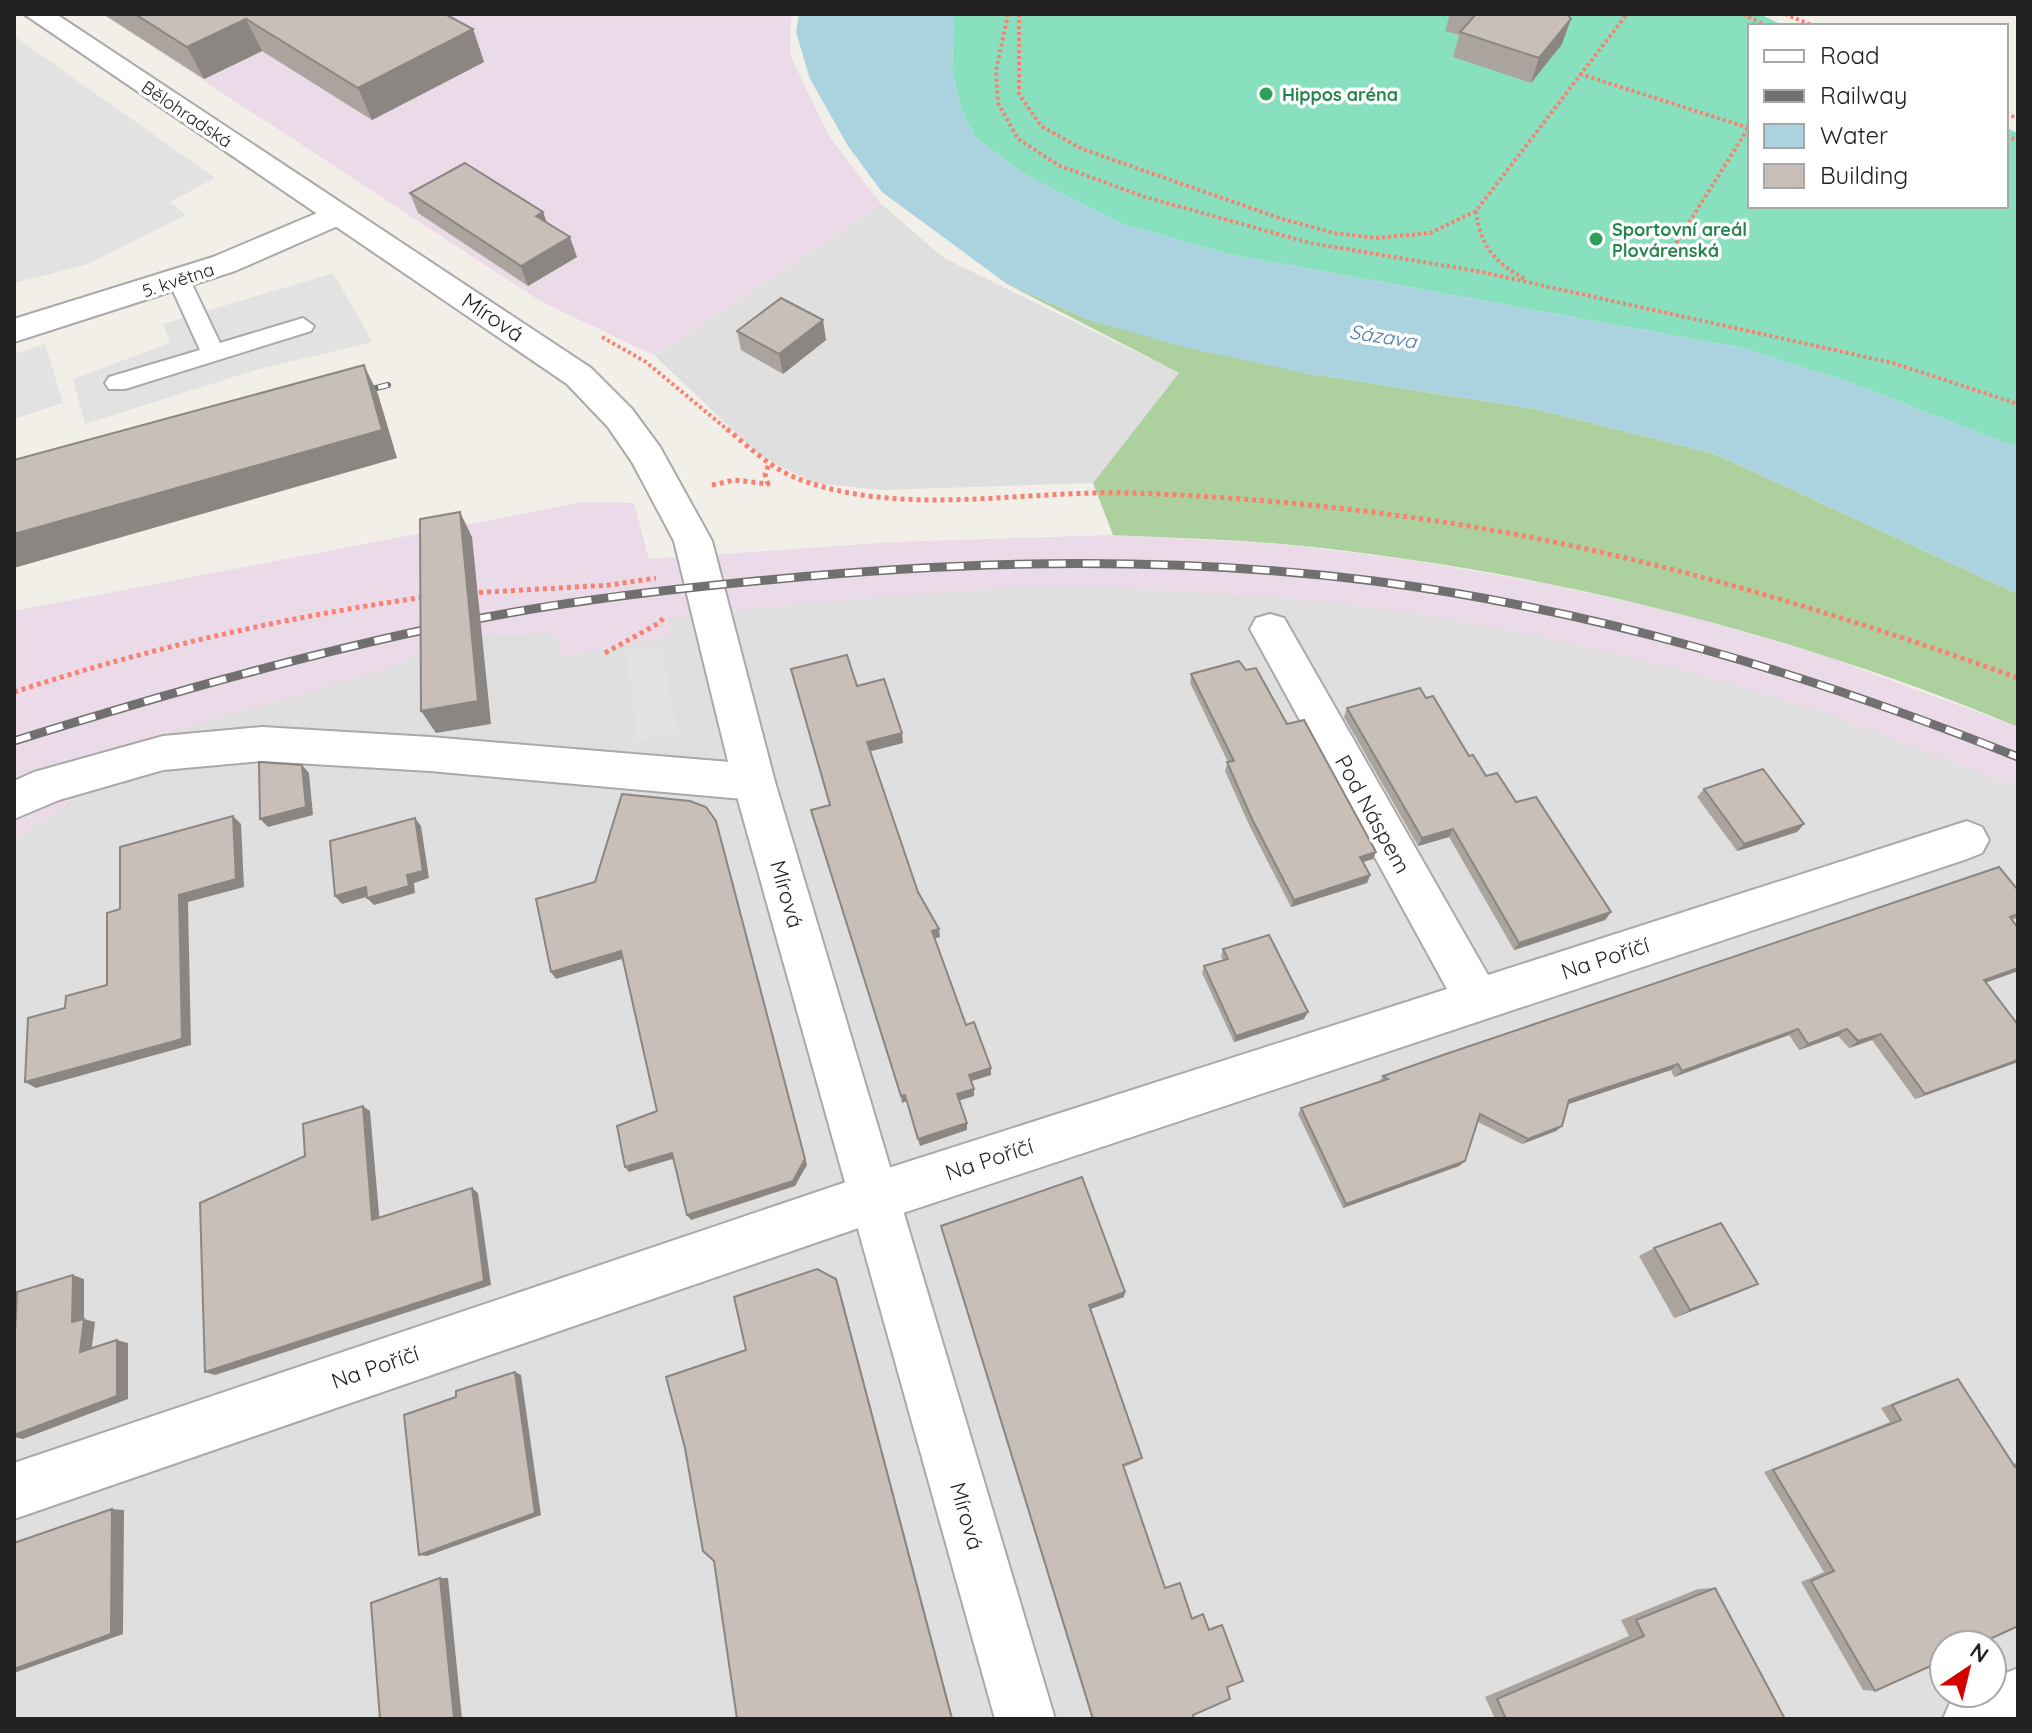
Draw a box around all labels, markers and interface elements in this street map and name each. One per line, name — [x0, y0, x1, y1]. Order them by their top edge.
legend — [1748, 24, 2008, 208]
text: Road — [1820, 40, 1880, 70]
street label: Bělohradská — [137, 75, 237, 153]
text: Railway — [1820, 80, 1907, 110]
place label: Hippos aréna — [1282, 83, 1398, 106]
marker: Hippos aréna — [1257, 85, 1275, 103]
text: Water — [1820, 120, 1888, 150]
text: Building — [1820, 160, 1908, 190]
place label: Sportovní areál Plovárenská — [1612, 218, 1747, 262]
marker: Sportovní areál Plovárenská — [1587, 230, 1605, 248]
street label: 5. května — [139, 258, 217, 302]
street label: Mírová — [457, 286, 529, 348]
water label: Sázava — [1348, 318, 1420, 354]
street label: Pod Náspem — [1329, 750, 1417, 878]
street label: Mírová — [764, 857, 810, 931]
street label: Na Poříčí — [1557, 931, 1653, 985]
street label: Na Poříčí — [941, 1132, 1037, 1186]
street label: Na Poříčí — [328, 1339, 423, 1395]
street label: Mírová — [944, 1479, 990, 1553]
north arrow — [1928, 1629, 2008, 1709]
text: N — [1965, 1637, 1994, 1669]

